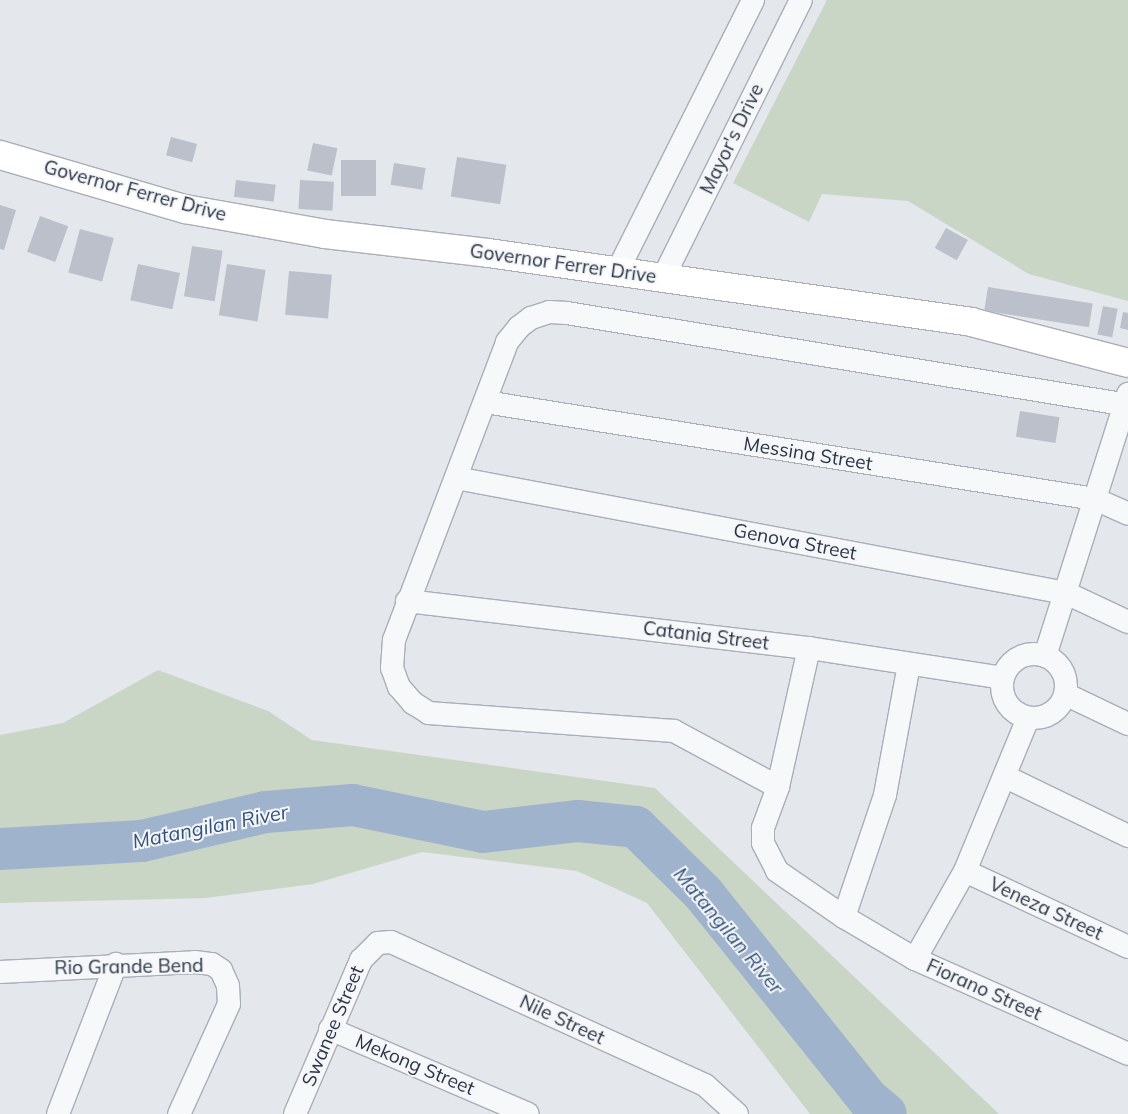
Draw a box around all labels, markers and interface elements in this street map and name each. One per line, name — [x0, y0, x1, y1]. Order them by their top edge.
street label: Mayor's Drive — [695, 80, 769, 198]
street label: Governor Ferrer Drive — [41, 156, 229, 226]
street label: Governor Ferrer Drive — [468, 240, 658, 288]
street label: Messina Street — [742, 433, 874, 475]
street label: Genova Street — [732, 519, 858, 565]
street label: Catania Street — [642, 617, 770, 655]
water label: Matangilan River — [130, 799, 290, 853]
water label: Matangilan River — [669, 862, 789, 998]
street label: Veneza Street — [986, 873, 1106, 945]
street label: Rio Grande Bend — [54, 954, 204, 980]
street label: Fiorano Street — [923, 954, 1045, 1026]
street label: Swanee Street — [297, 962, 369, 1090]
street label: Nile Street — [516, 990, 608, 1050]
street label: Mekong Street — [352, 1030, 478, 1100]

